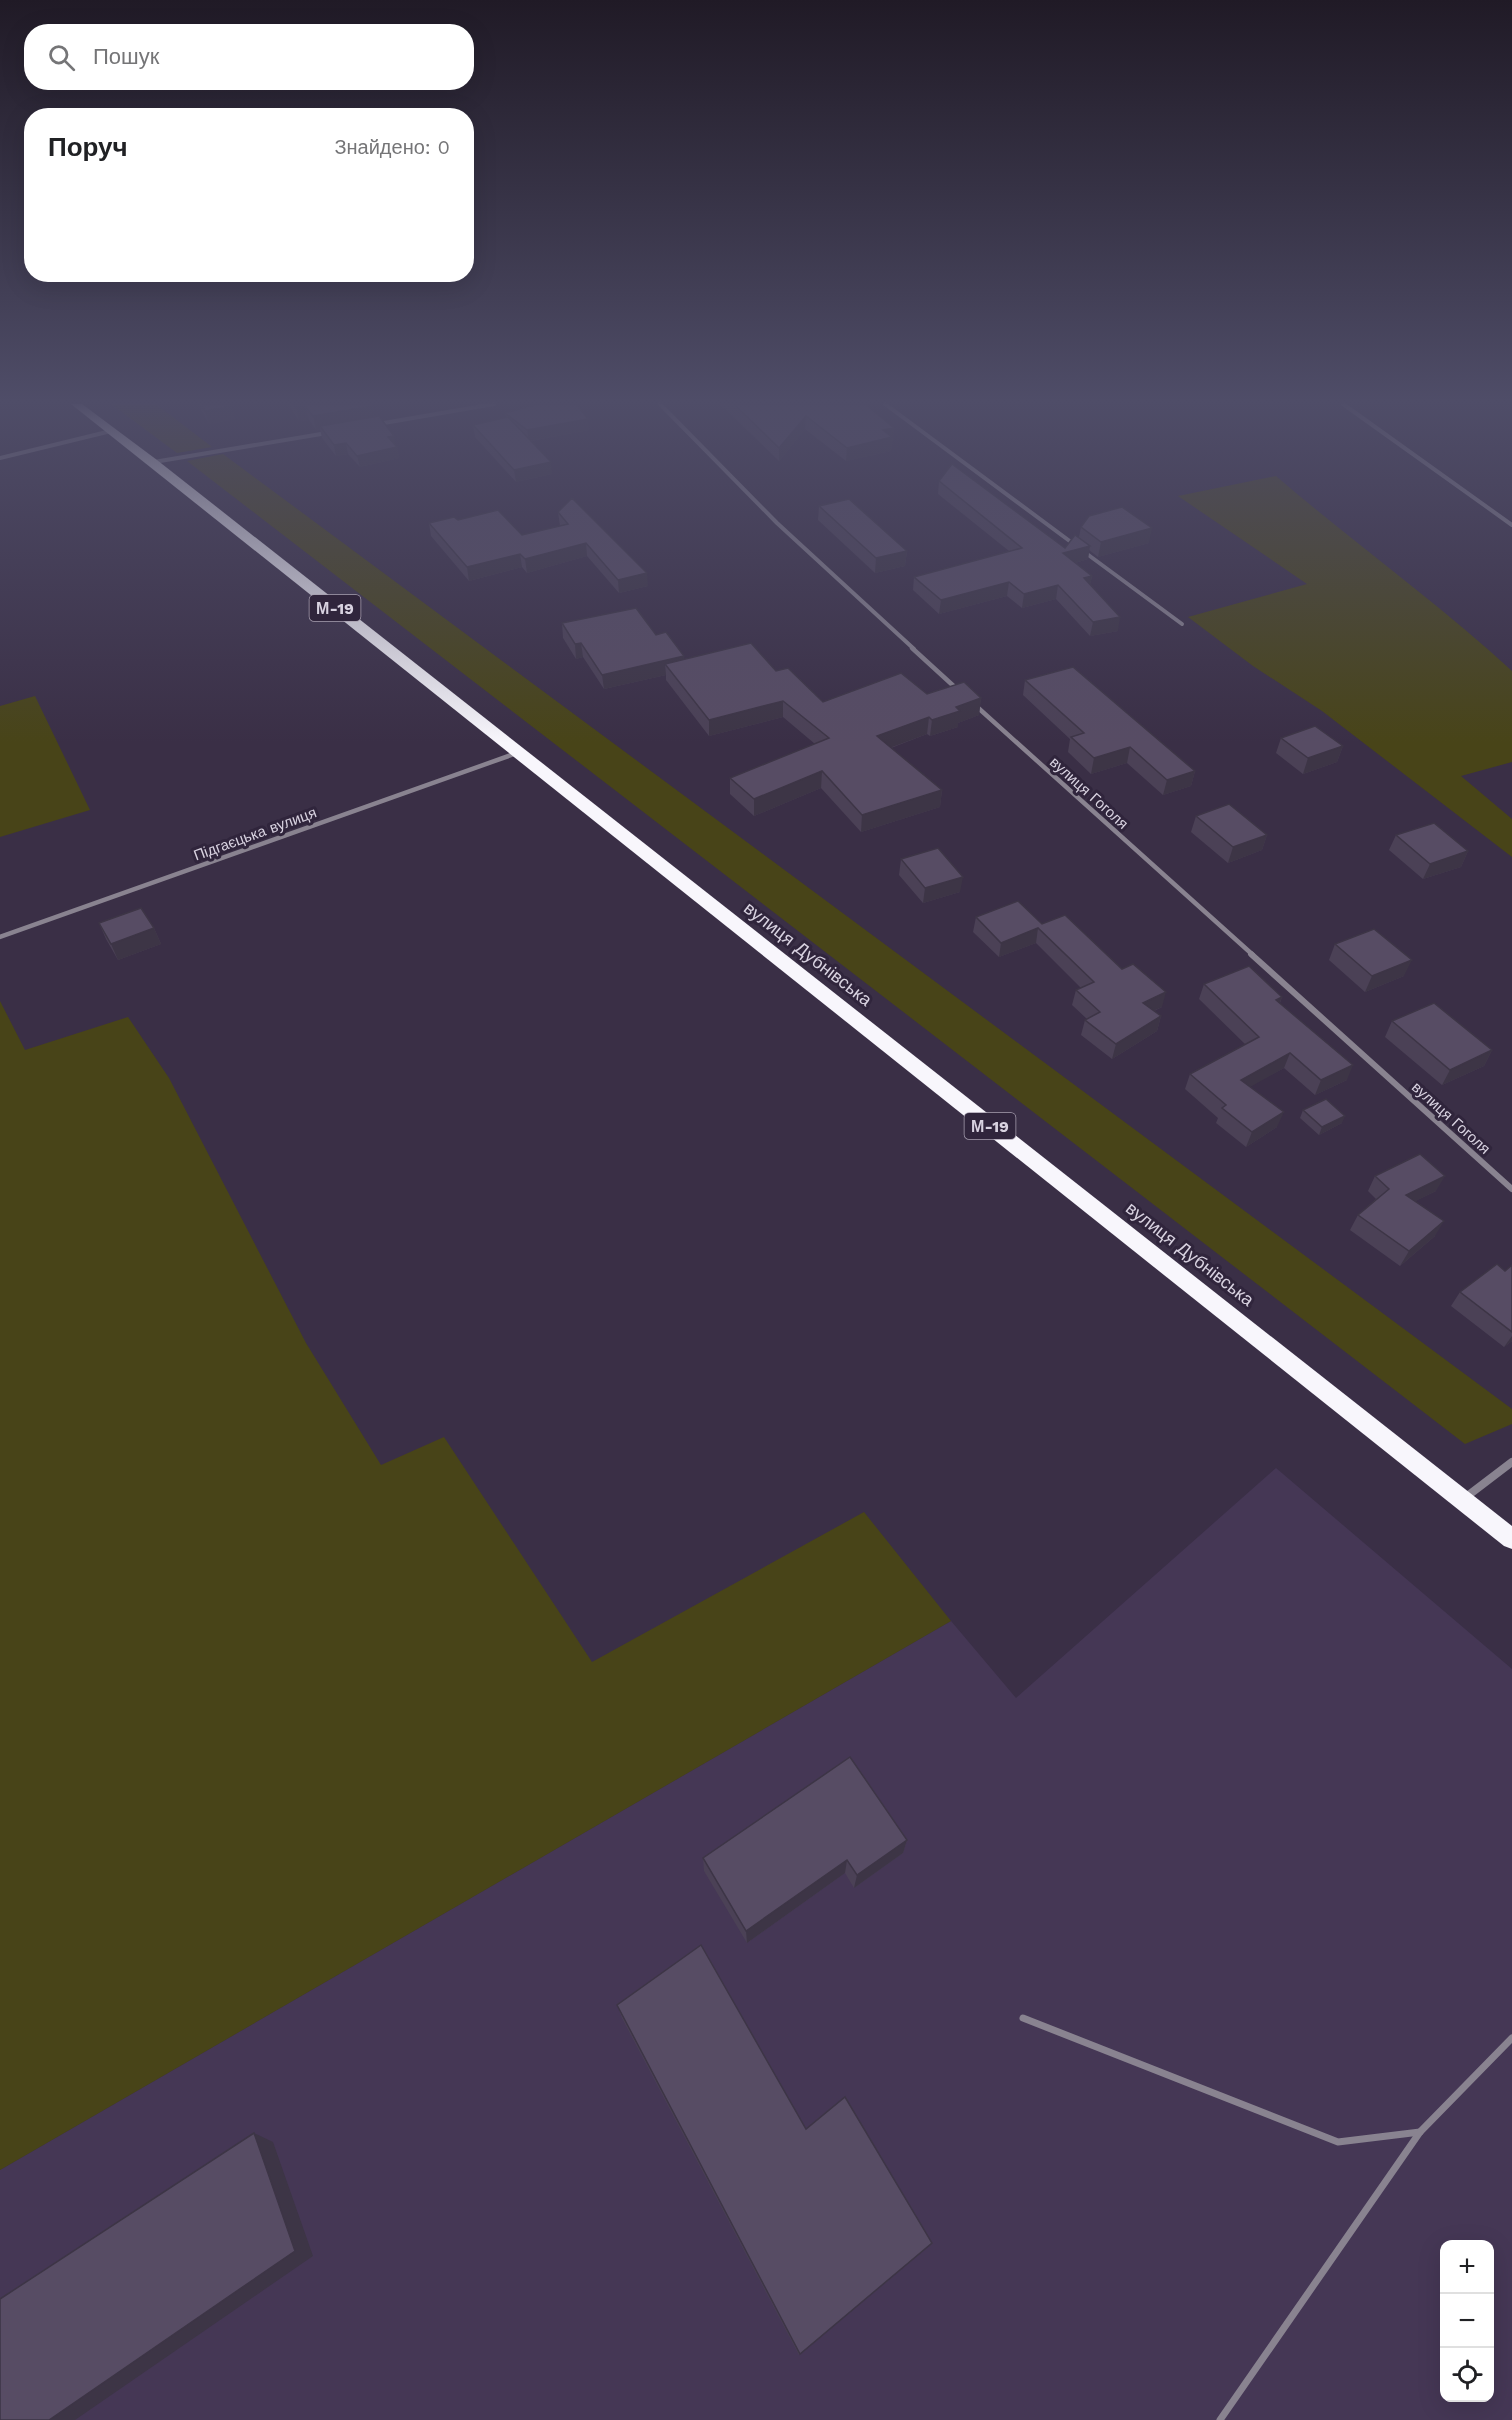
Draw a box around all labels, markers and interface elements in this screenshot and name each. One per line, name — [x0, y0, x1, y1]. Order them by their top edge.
search box — [24, 24, 474, 90]
icon: search — [45, 41, 78, 74]
text: Пошук — [93, 44, 159, 69]
text: Поруч — [48, 132, 128, 162]
text: Знайдено: 0 — [334, 135, 450, 159]
road number: М-19 — [310, 595, 360, 621]
street label: вулиця Гоголя — [1046, 753, 1132, 833]
street label: Підгаєцька вулиця — [191, 803, 319, 865]
street label: вулиця Дубнівська — [740, 897, 877, 1011]
street label: вулиця Гоголя — [1408, 1078, 1494, 1158]
road number: М-19 — [964, 1113, 1016, 1139]
street label: вулиця Дубнівська — [1122, 1197, 1259, 1311]
map controls — [1440, 2240, 1494, 2402]
button: + — [1440, 2240, 1494, 2294]
button: − — [1440, 2294, 1494, 2348]
button: locate — [1440, 2348, 1494, 2402]

